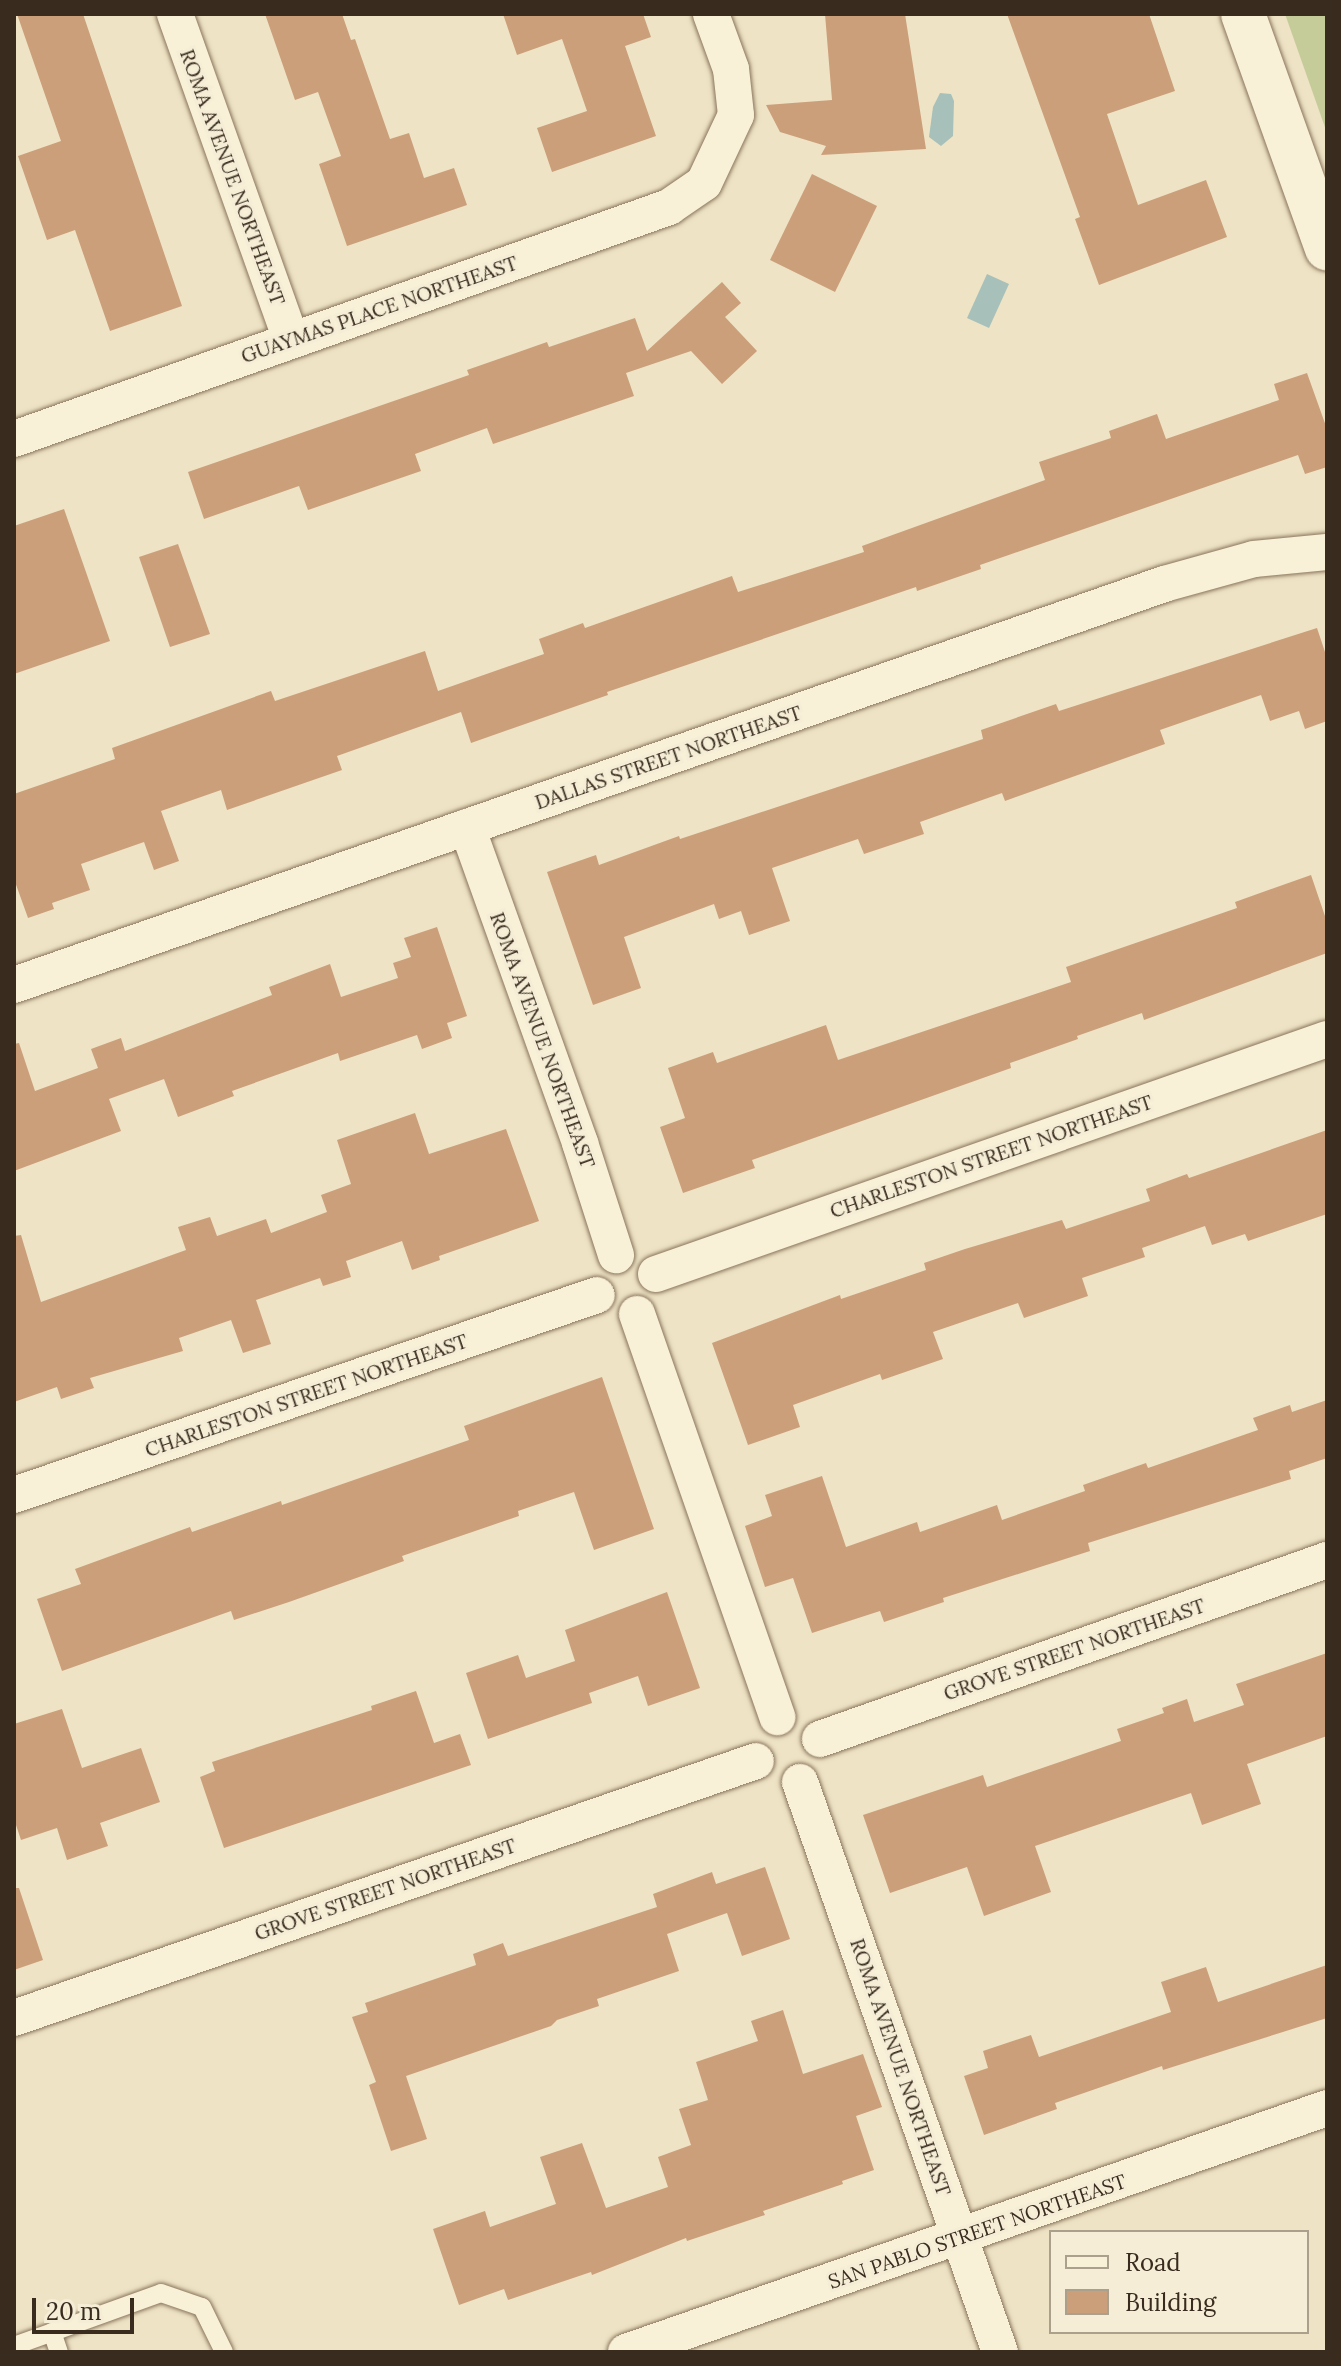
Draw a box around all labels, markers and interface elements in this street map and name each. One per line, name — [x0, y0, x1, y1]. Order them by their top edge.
street label: ROMA AVENUE NORTHEAST — [175, 46, 291, 308]
street label: GUAYMAS PLACE NORTHEAST — [238, 250, 520, 368]
street label: DALLAS STREET NORTHEAST — [532, 700, 804, 814]
street label: ROMA AVENUE NORTHEAST — [485, 909, 601, 1171]
street label: CHARLESTON STREET NORTHEAST — [827, 1089, 1155, 1223]
street label: CHARLESTON STREET NORTHEAST — [142, 1328, 470, 1462]
street label: GROVE STREET NORTHEAST — [940, 1593, 1208, 1705]
street label: GROVE STREET NORTHEAST — [251, 1833, 519, 1945]
street label: ROMA AVENUE NORTHEAST — [846, 1935, 956, 2199]
street label: SAN PABLO STREET NORTHEAST — [825, 2169, 1129, 2293]
legend — [1049, 2230, 1309, 2334]
text: Road — [1125, 2247, 1181, 2278]
scale bar — [36, 2282, 138, 2332]
text: Building — [1125, 2287, 1216, 2318]
text: 20 m — [46, 2296, 102, 2327]

